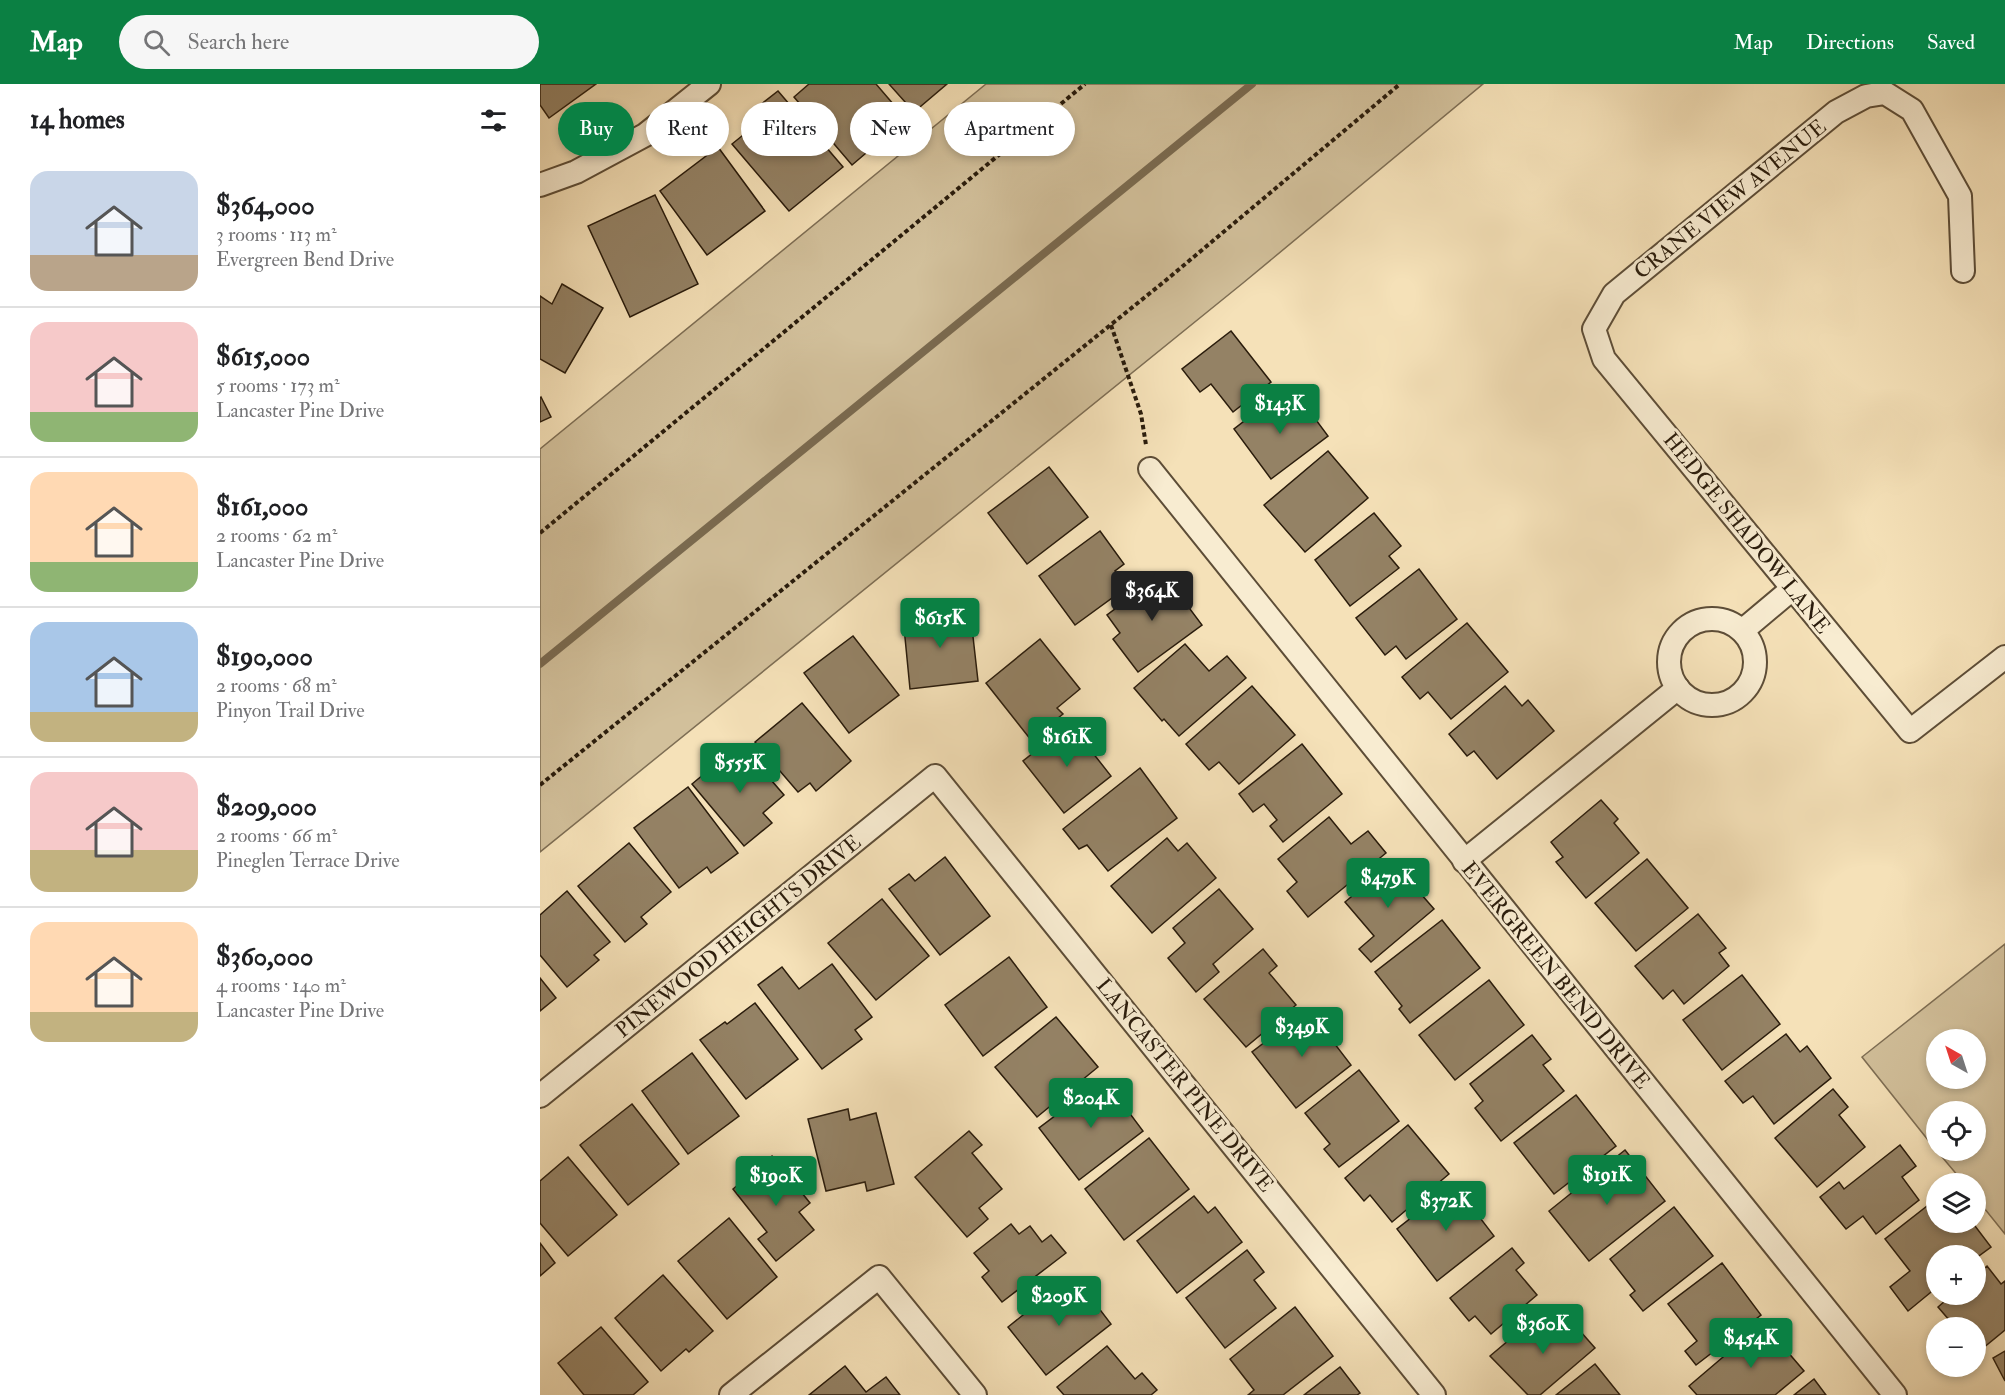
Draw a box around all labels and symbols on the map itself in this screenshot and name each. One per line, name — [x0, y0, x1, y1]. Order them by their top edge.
street label: CRANE VIEW AVENUE — [1629, 113, 1832, 285]
pin: $143K — [1238, 384, 1322, 435]
street label: HEDGE SHADOW LANE — [1657, 427, 1836, 639]
pin: $364K — [1110, 571, 1194, 622]
pin: $615K — [898, 598, 982, 649]
pin: $161K — [1025, 717, 1109, 768]
pin: $555K — [698, 743, 782, 794]
street label: PINEWOOD HEIGHTS DRIVE — [610, 829, 867, 1044]
street label: EVERGREEN BEND DRIVE — [1455, 856, 1656, 1095]
pin: $479K — [1346, 858, 1430, 909]
street label: LANCASTER PINE DRIVE — [1090, 973, 1279, 1198]
pin: $349K — [1260, 1007, 1344, 1058]
north arrow — [1926, 1029, 1986, 1089]
pin: $204K — [1049, 1078, 1133, 1129]
pin: $191K — [1565, 1155, 1649, 1206]
pin: $190K — [734, 1156, 818, 1207]
pin: $372K — [1404, 1181, 1488, 1232]
pin: $209K — [1017, 1276, 1101, 1327]
pin: $360K — [1501, 1304, 1585, 1355]
pin: $454K — [1709, 1318, 1793, 1369]

